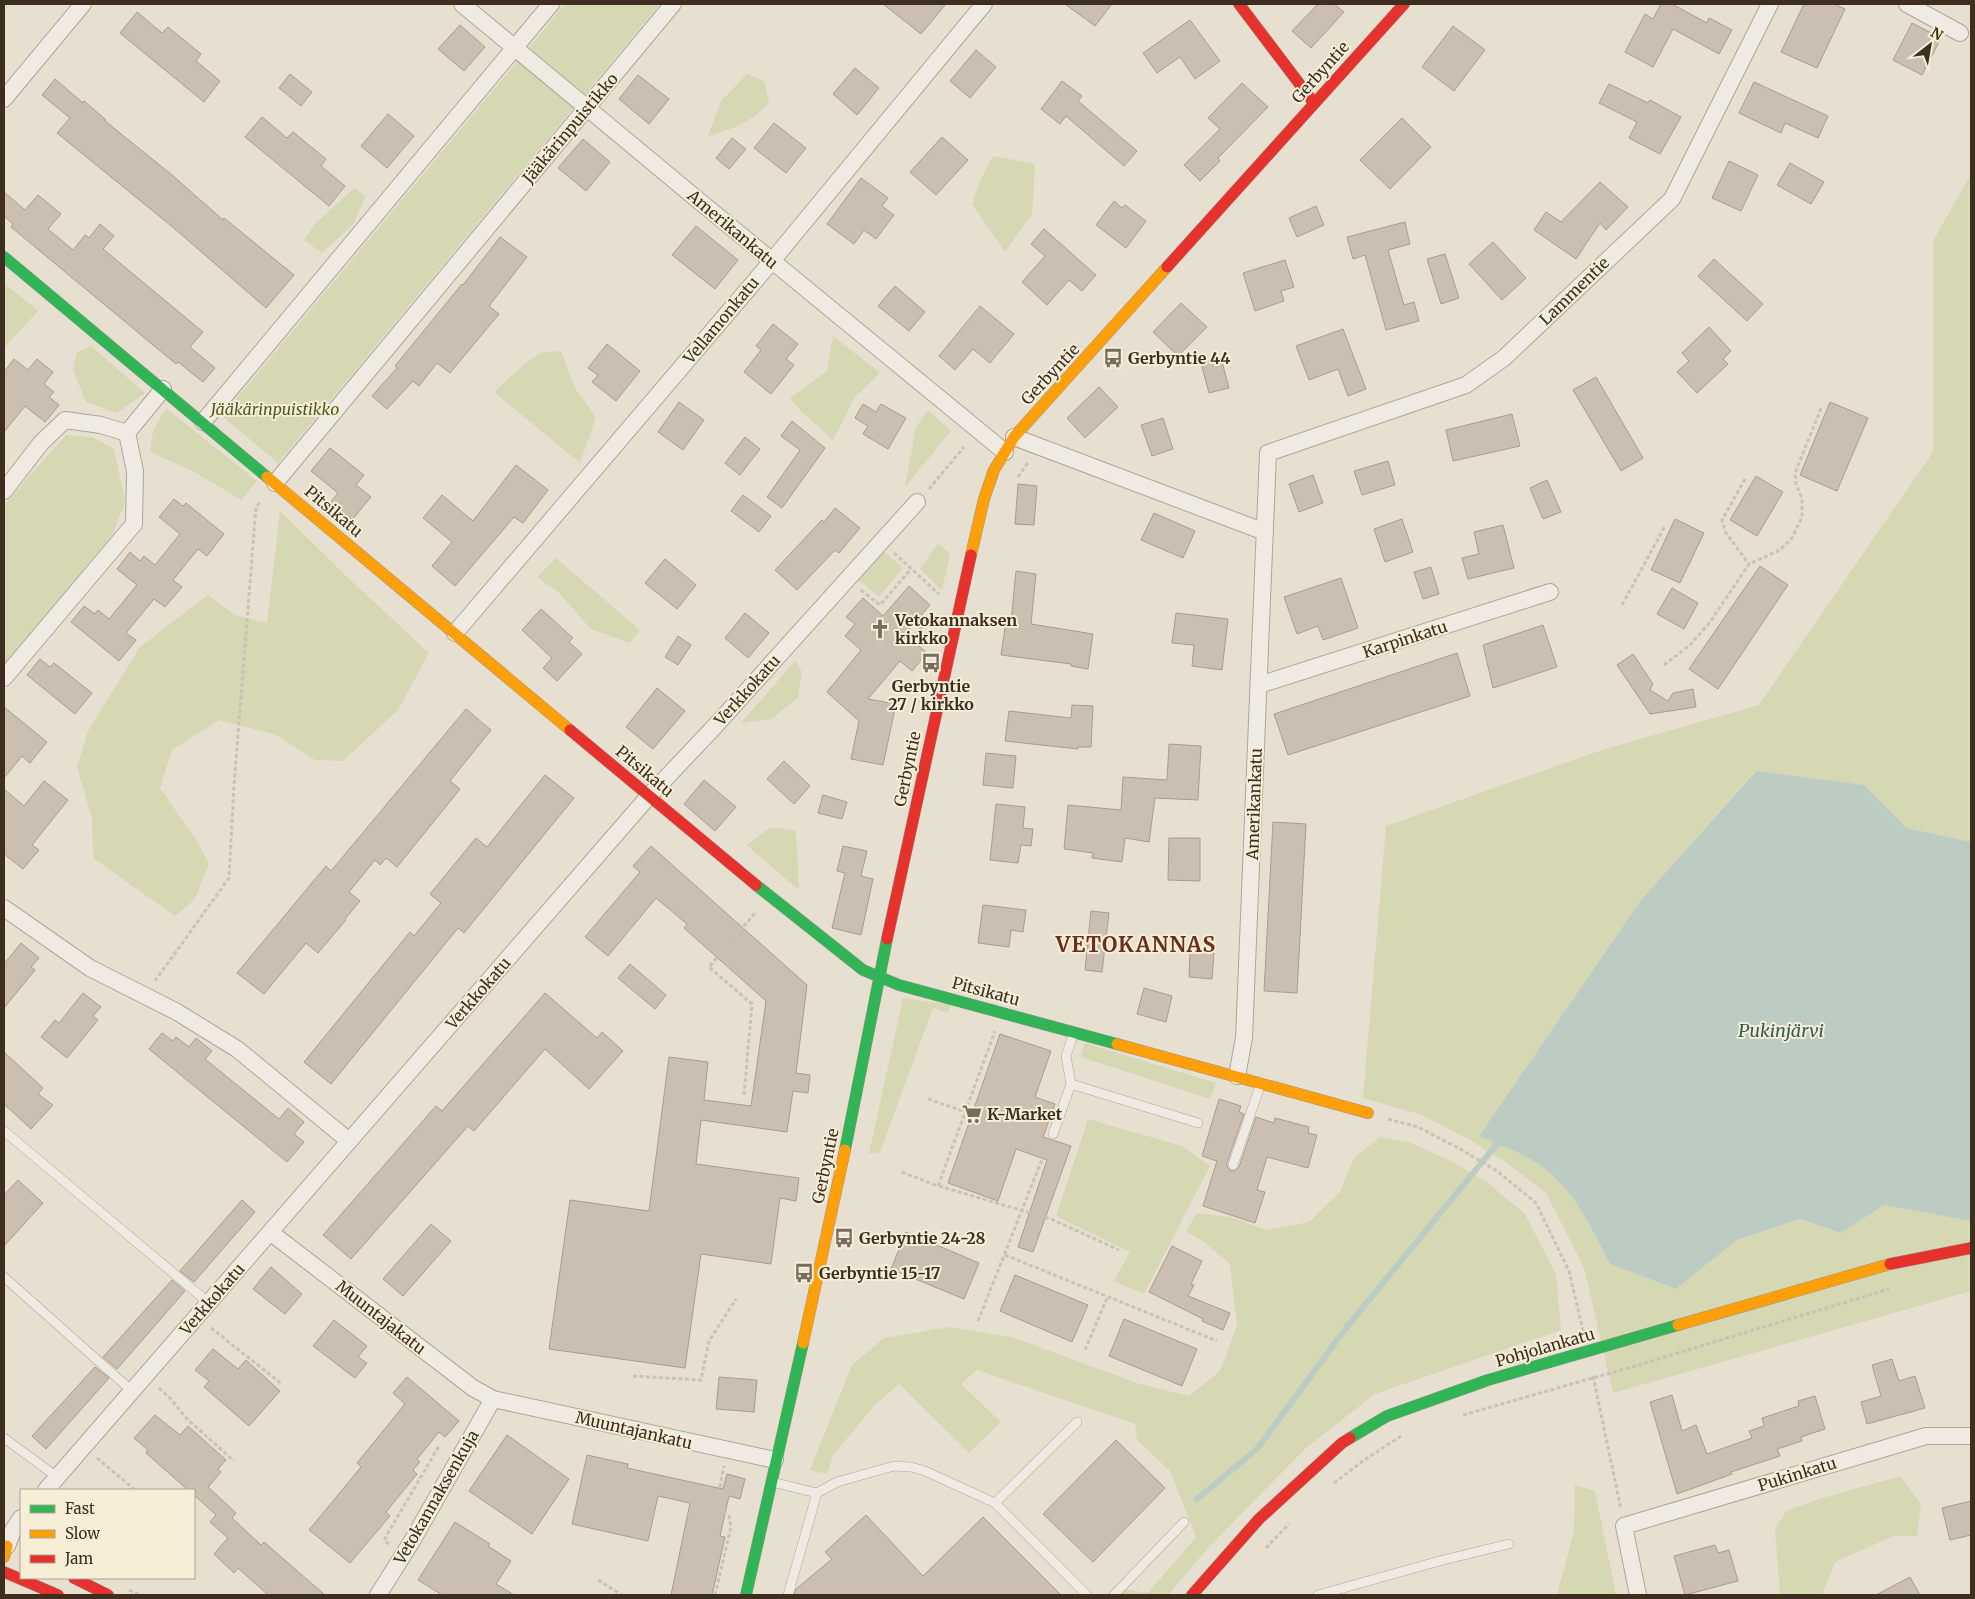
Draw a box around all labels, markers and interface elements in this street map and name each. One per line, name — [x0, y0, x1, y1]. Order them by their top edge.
north arrow — [1905, 20, 1955, 70]
text: N — [1927, 23, 1946, 44]
street label: Gerbyntie — [1287, 37, 1353, 107]
street label: Jääkärinpuistikko — [517, 69, 622, 188]
street label: Amerikankatu — [683, 185, 782, 273]
street label: Lammentie — [1535, 253, 1613, 329]
street label: Vellamonkatu — [678, 273, 763, 368]
street label: Gerbyntie — [1017, 339, 1083, 409]
bus stop icon: Gerbyntie 44 — [1102, 347, 1124, 369]
place label: Gerbyntie 44 — [1128, 348, 1230, 368]
park label: Jääkärinpuistikko — [209, 399, 339, 419]
street label: Pitsikatu — [301, 481, 367, 541]
place label: Vetokannaksen kirkko — [894, 610, 1017, 648]
street label: Karpinkatu — [1360, 616, 1450, 662]
church icon: Vetokannaksen kirkko — [869, 618, 891, 640]
street label: Verkkokatu — [709, 650, 784, 730]
bus stop icon: Gerbyntie 27 / kirkko — [920, 652, 942, 674]
place label: Gerbyntie 27 / kirkko — [888, 676, 974, 714]
street label: Gerbyntie — [889, 730, 925, 808]
street label: Pitsikatu — [612, 741, 678, 801]
street label: Amerikankatu — [1242, 748, 1266, 861]
district label: VETOKANNAS — [1055, 931, 1216, 958]
street label: Verkkokatu — [441, 953, 515, 1034]
street label: Pitsikatu — [950, 972, 1022, 1010]
water label: Pukinjärvi — [1738, 1019, 1824, 1042]
supermarket icon: K-Market — [961, 1103, 983, 1125]
place label: K-Market — [987, 1104, 1063, 1124]
street label: Gerbyntie — [807, 1127, 843, 1205]
bus stop icon: Gerbyntie 24-28 — [833, 1227, 855, 1249]
place label: Gerbyntie 24-28 — [859, 1228, 986, 1248]
street label: Verkkokatu — [175, 1259, 249, 1340]
bus stop icon: Gerbyntie 15-17 — [793, 1262, 815, 1284]
place label: Gerbyntie 15-17 — [819, 1263, 941, 1283]
street label: Muuntajakatu — [332, 1276, 430, 1358]
street label: Pohjolankatu — [1493, 1323, 1597, 1371]
street label: Muuntajankatu — [574, 1407, 694, 1453]
street label: Vetokannaksenkuja — [389, 1426, 483, 1569]
street label: Pukinkatu — [1755, 1453, 1839, 1495]
legend — [20, 1489, 195, 1579]
text: Fast — [65, 1499, 95, 1518]
text: Slow — [65, 1524, 100, 1543]
text: Jam — [64, 1549, 93, 1568]

